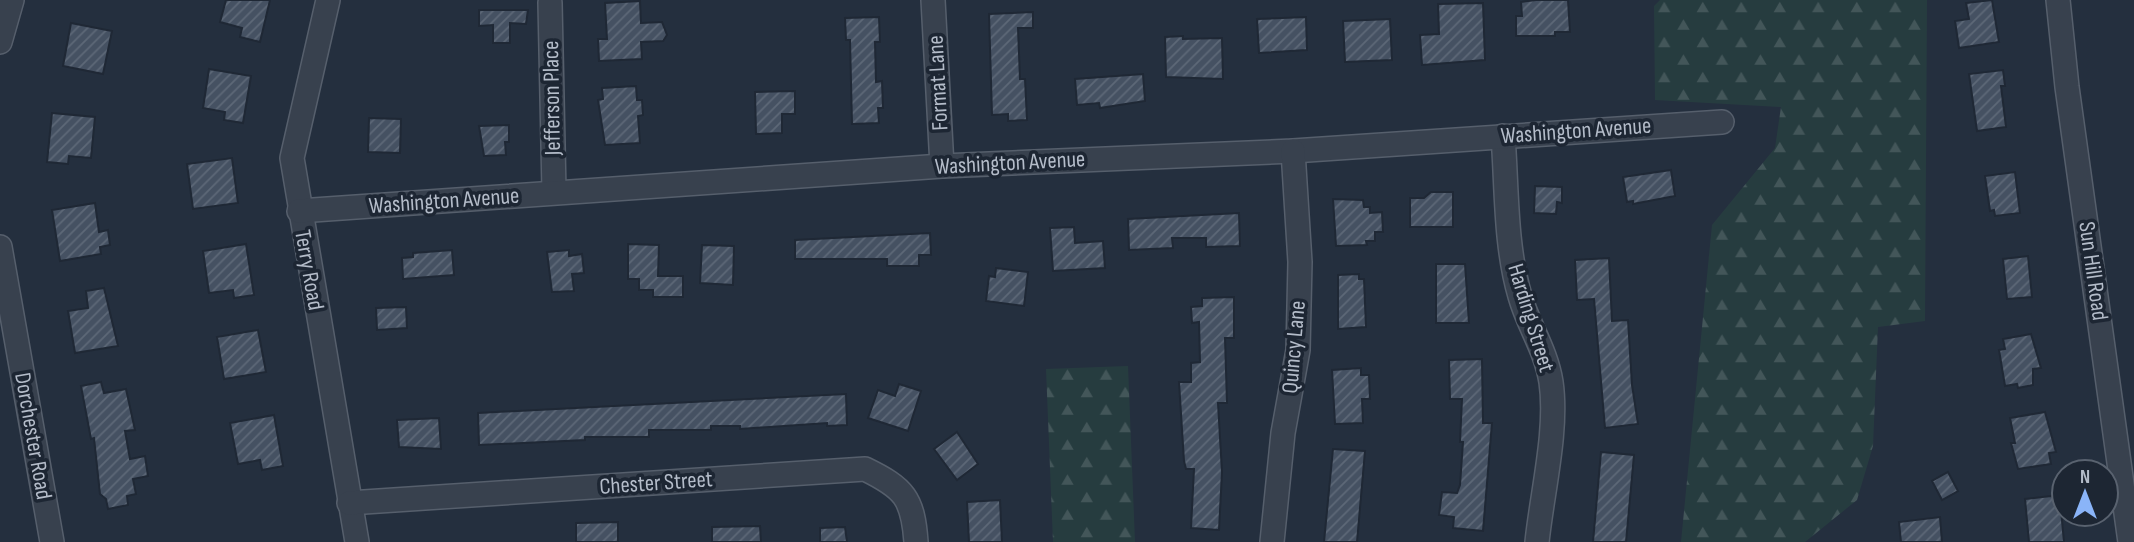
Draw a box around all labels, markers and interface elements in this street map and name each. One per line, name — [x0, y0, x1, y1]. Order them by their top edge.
street label: Format Lane — [922, 35, 954, 131]
street label: Jefferson Place — [537, 40, 567, 157]
street label: Washington Avenue — [1500, 112, 1652, 150]
street label: Washington Avenue — [934, 145, 1086, 181]
street label: Washington Avenue — [368, 182, 520, 220]
street label: Sun Hill Road — [2072, 220, 2114, 322]
street label: Terry Road — [288, 228, 330, 312]
street label: Harding Street — [1501, 260, 1561, 376]
street label: Quincy Lane — [1276, 299, 1312, 395]
street label: Dorchester Road — [8, 370, 58, 502]
north arrow — [2050, 458, 2120, 528]
street label: Chester Street — [598, 465, 714, 501]
text: N — [2080, 466, 2090, 489]

